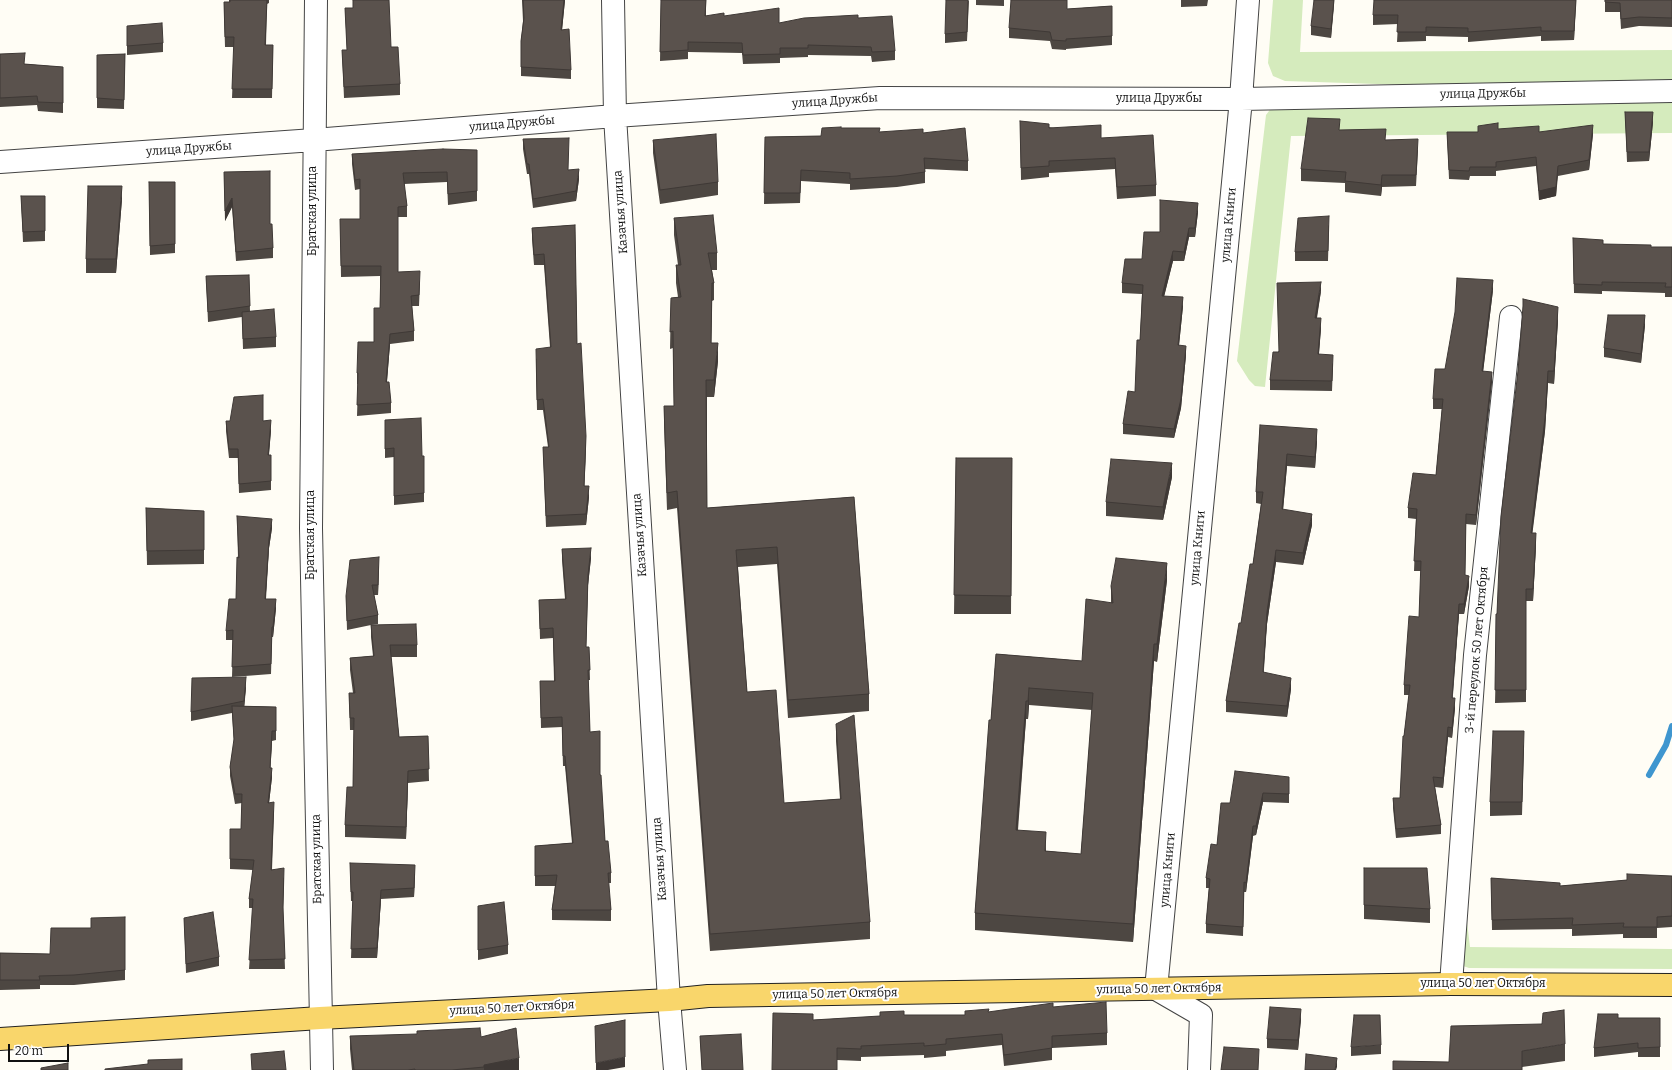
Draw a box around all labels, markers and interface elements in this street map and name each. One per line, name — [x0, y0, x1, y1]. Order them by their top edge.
street label: улица Дружбы — [1440, 86, 1526, 102]
street label: улица Дружбы — [792, 91, 878, 111]
street label: улица Дружбы — [1116, 92, 1202, 106]
street label: улица Дружбы — [469, 113, 555, 135]
street label: улица Дружбы — [146, 139, 232, 159]
street label: Братская улица — [306, 166, 320, 256]
street label: Казачья улица — [611, 170, 631, 254]
street label: улица Книги — [1219, 187, 1239, 263]
street label: Братская улица — [304, 490, 318, 580]
street label: Казачья улица — [630, 493, 650, 577]
street label: улица Книги — [1188, 510, 1208, 586]
street label: 3-й переулок 50 лет Октября — [1463, 566, 1491, 734]
street label: Братская улица — [309, 814, 325, 904]
street label: Казачья улица — [650, 817, 670, 901]
street label: улица Книги — [1158, 832, 1178, 908]
street label: улица 50 лет Октября — [1420, 977, 1546, 991]
street label: улица 50 лет Октября — [1096, 981, 1222, 997]
street label: улица 50 лет Октября — [772, 986, 898, 1002]
street label: улица 50 лет Октября — [449, 998, 575, 1018]
scale bar — [10, 1036, 71, 1062]
text: 20 m — [15, 1044, 43, 1058]

